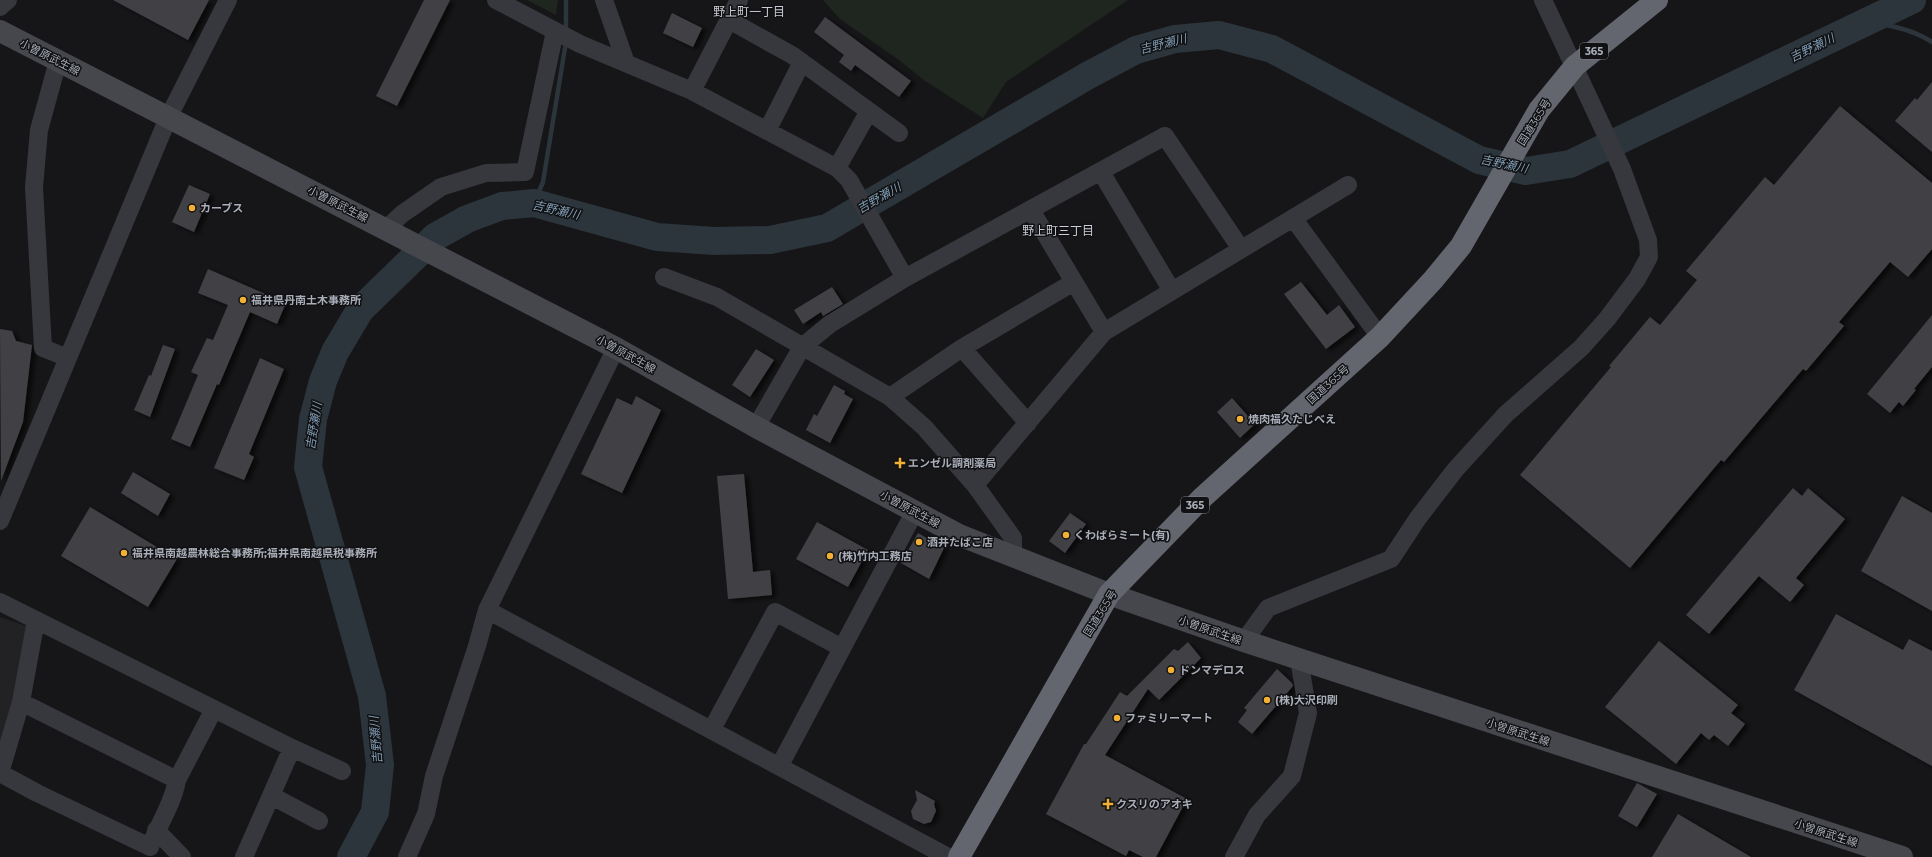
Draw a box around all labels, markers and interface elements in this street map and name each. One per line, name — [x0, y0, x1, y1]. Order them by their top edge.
district label: 野上町一丁目 — [713, 4, 785, 19]
water label: 吉野瀬川 — [1787, 29, 1838, 65]
water label: 吉野瀬川 — [1138, 30, 1190, 57]
street label: 小曽原武生線 — [17, 36, 83, 78]
road number: 365 — [1580, 43, 1608, 59]
street label: 国道365号 — [1514, 96, 1554, 148]
water label: 吉野瀬川 — [1479, 151, 1531, 176]
water label: 吉野瀬川 — [854, 178, 905, 216]
street label: 小曽原武生線 — [305, 183, 371, 225]
water label: 吉野瀬川 — [531, 197, 583, 223]
place label: カーブス — [200, 201, 243, 215]
marker: カーブス — [187, 203, 197, 213]
district label: 野上町三丁目 — [1022, 223, 1094, 238]
place label: 福井県丹南土木事務所 — [251, 293, 361, 307]
marker: 福井県丹南土木事務所 — [238, 295, 248, 305]
street label: 小曽原武生線 — [594, 332, 658, 376]
street label: 国道365号 — [1304, 361, 1352, 407]
water label: 吉野瀬川 — [302, 399, 325, 451]
place label: 焼肉福久たじべえ — [1248, 412, 1336, 426]
marker: 焼肉福久たじべえ — [1235, 414, 1245, 424]
place label: エンゼル調剤薬局 — [908, 456, 996, 470]
marker: エンゼル調剤薬局 — [895, 458, 905, 468]
street label: 小曽原武生線 — [878, 487, 942, 531]
road number: 365 — [1181, 497, 1209, 513]
place label: くわばらミート(有) — [1074, 528, 1170, 542]
marker: くわばらミート(有) — [1061, 530, 1071, 540]
place label: 酒井たばこ店 — [927, 535, 993, 549]
marker: 酒井たばこ店 — [914, 537, 924, 547]
place label: 福井県南越農林総合事務所;福井県南越県税事務所 — [132, 546, 377, 560]
marker: 福井県南越農林総合事務所;福井県南越県税事務所 — [119, 548, 129, 558]
place label: (株)竹内工務店 — [838, 549, 912, 563]
marker: (株)竹内工務店 — [825, 551, 835, 561]
street label: 国道365号 — [1080, 587, 1120, 639]
street label: 小曽原武生線 — [1177, 613, 1243, 647]
place label: ドンマデロス — [1179, 663, 1245, 677]
marker: ドンマデロス — [1166, 665, 1176, 675]
place label: (株)大沢印刷 — [1275, 693, 1338, 707]
marker: (株)大沢印刷 — [1262, 695, 1272, 705]
place label: ファミリーマート — [1125, 711, 1213, 725]
water label: 吉野瀬川 — [366, 713, 385, 765]
marker: ファミリーマート — [1112, 713, 1122, 723]
street label: 小曽原武生線 — [1484, 715, 1552, 749]
place label: クスリのアオキ — [1116, 797, 1193, 811]
marker: クスリのアオキ — [1103, 799, 1113, 809]
street label: 小曽原武生線 — [1792, 816, 1860, 850]

